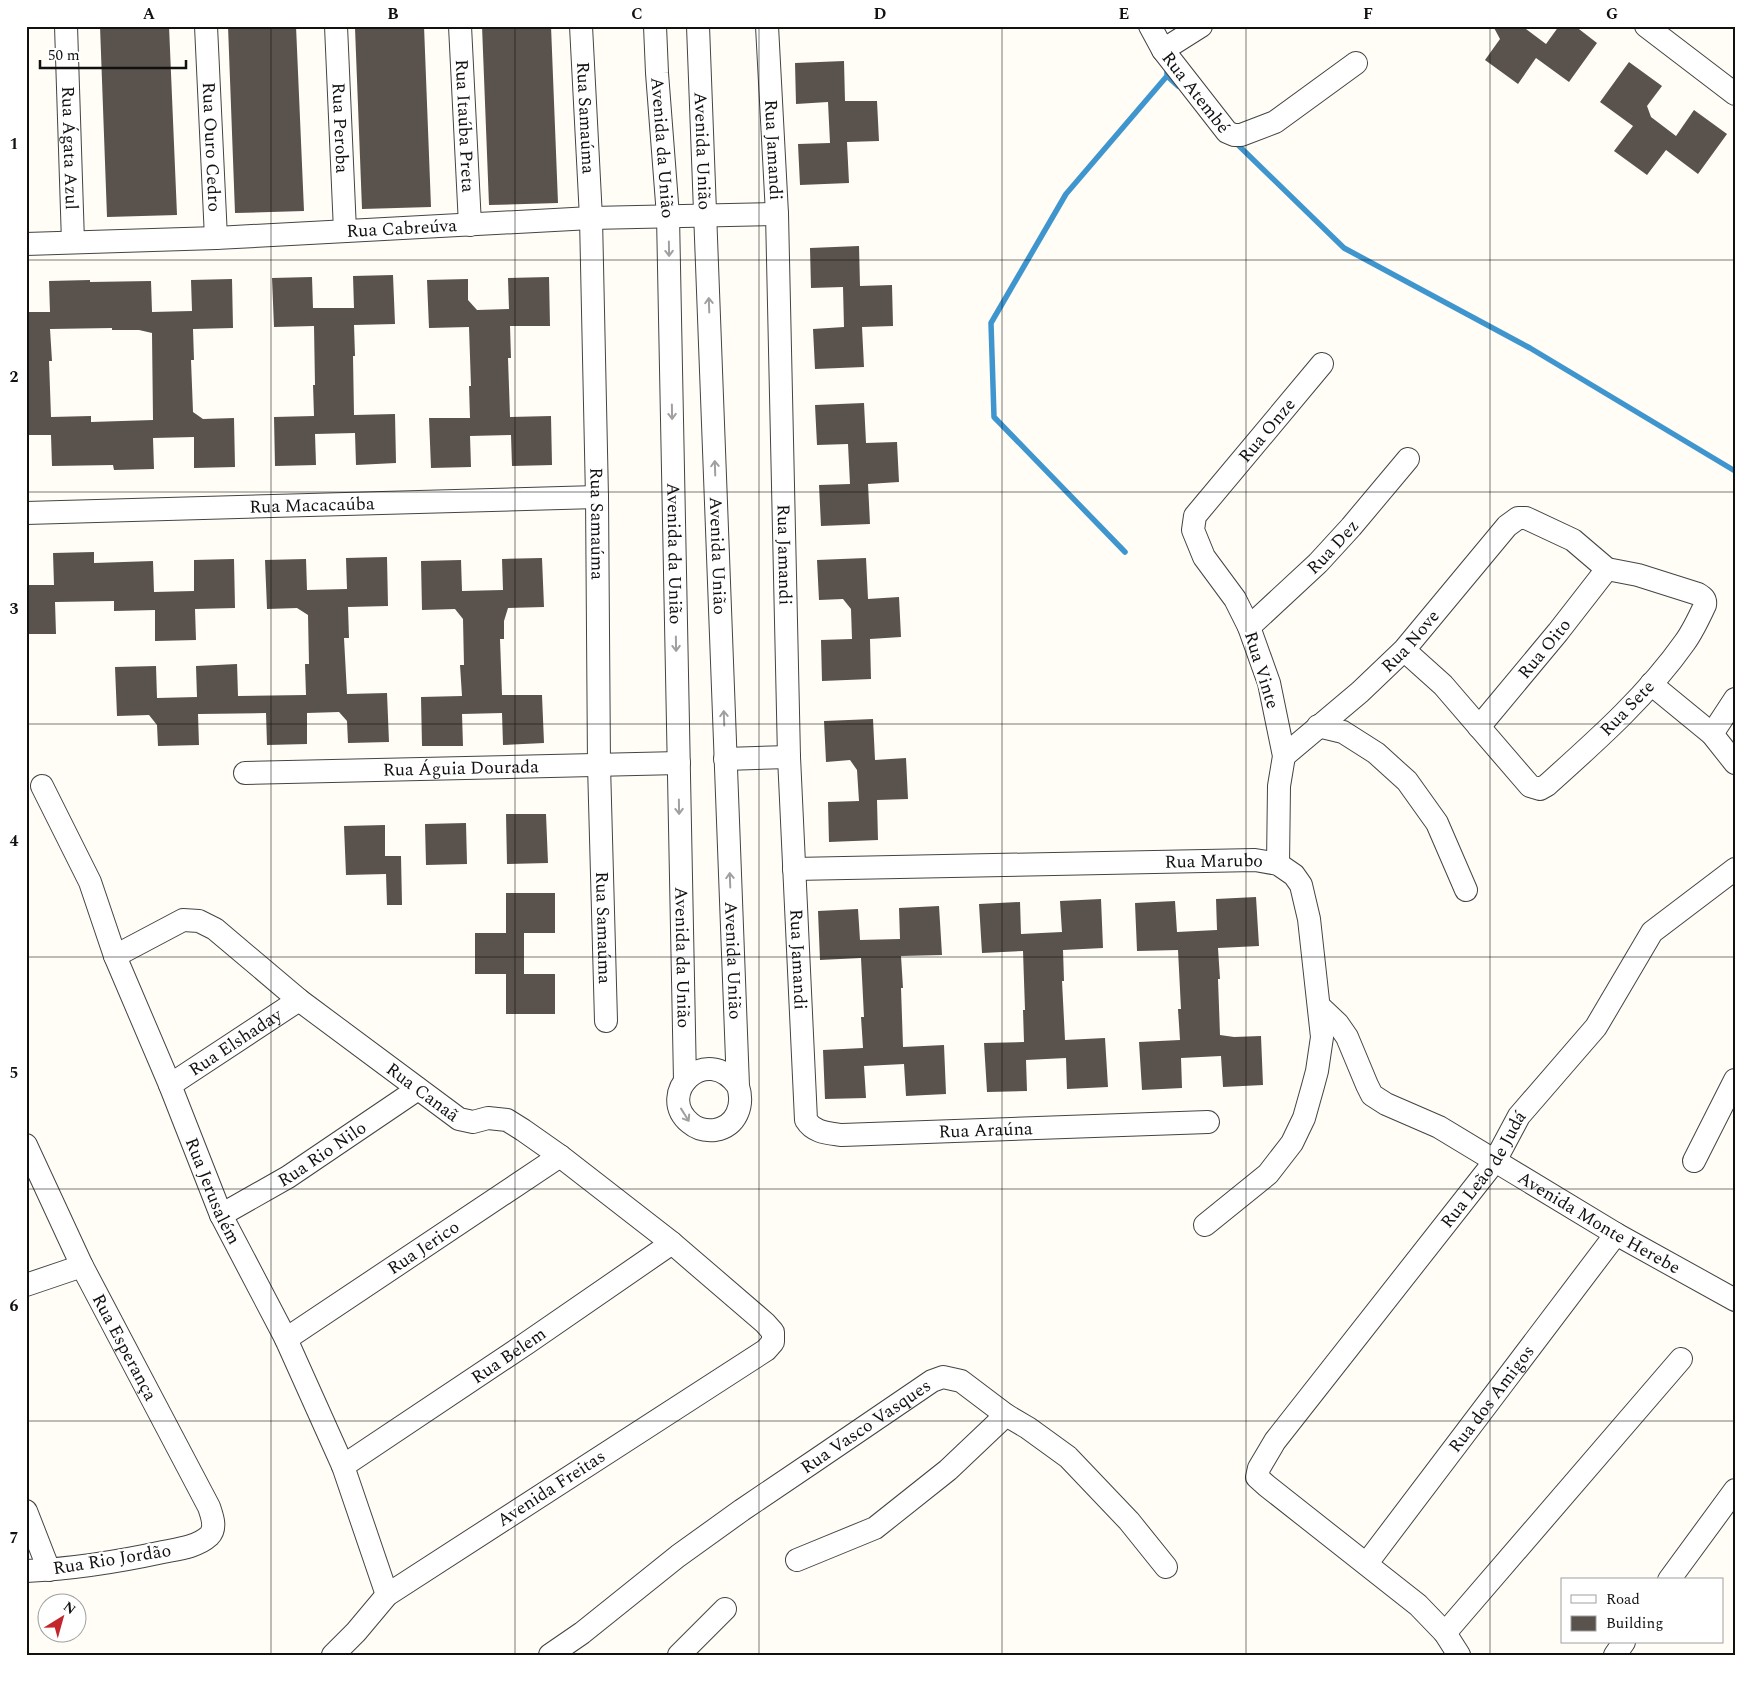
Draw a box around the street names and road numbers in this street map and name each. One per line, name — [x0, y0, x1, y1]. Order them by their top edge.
street label: Rua Atembé — [1155, 46, 1236, 140]
street label: Rua Itaúba Preta — [448, 59, 481, 193]
street label: Rua Samaúma — [569, 61, 602, 175]
street label: Avenida da União — [643, 76, 681, 219]
street label: Rua Ouro Cedro — [195, 81, 228, 213]
street label: Rua Peroba — [324, 82, 355, 174]
street label: Rua Ágata Azul — [54, 86, 85, 210]
street label: Avenida União — [686, 91, 718, 211]
street label: Rua Jamandi — [757, 99, 789, 201]
street label: Rua Cabreúva — [346, 212, 458, 245]
street label: Rua Onze — [1232, 392, 1302, 469]
street label: Rua Samaúma — [582, 467, 611, 580]
street label: Avenida da União — [659, 482, 689, 625]
street label: Rua Macacaúba — [249, 490, 375, 521]
street label: Avenida União — [702, 496, 733, 615]
street label: Rua Jamandi — [769, 504, 799, 605]
street label: Rua Dez — [1301, 514, 1366, 581]
street label: Rua Nove — [1375, 604, 1446, 679]
street label: Rua Oito — [1511, 613, 1578, 685]
street label: Rua Vinte — [1237, 628, 1286, 712]
street label: Rua Sete — [1594, 674, 1661, 743]
street label: Rua Águia Dourada — [383, 753, 540, 784]
street label: Rua Marubo — [1164, 847, 1265, 876]
street label: Rua Samaúma — [588, 871, 618, 984]
street label: Avenida da União — [667, 886, 697, 1029]
street label: Avenida União — [717, 901, 748, 1020]
street label: Rua Jamandi — [782, 908, 814, 1010]
street label: Rua Elshaday — [183, 1001, 289, 1083]
street label: Rua Canaã — [380, 1056, 465, 1129]
street label: Rua Leão de Judá — [1434, 1104, 1533, 1234]
street label: Rua Rio Nilo — [273, 1115, 372, 1194]
street label: Rua Araúna — [938, 1115, 1033, 1146]
street label: Rua Jerusalém — [178, 1134, 247, 1250]
street label: Avenida Monte Herebe — [1512, 1165, 1685, 1281]
street label: Rua Jerico — [382, 1214, 465, 1282]
street label: Rua Esperança — [85, 1289, 164, 1406]
street label: Rua Belem — [466, 1321, 552, 1391]
street label: Rua dos Amigos — [1442, 1339, 1541, 1459]
street label: Rua Vasco Vasques — [795, 1372, 937, 1481]
street label: Avenida Freitas — [492, 1443, 611, 1534]
street label: Rua Rio Jordão — [51, 1537, 173, 1582]

